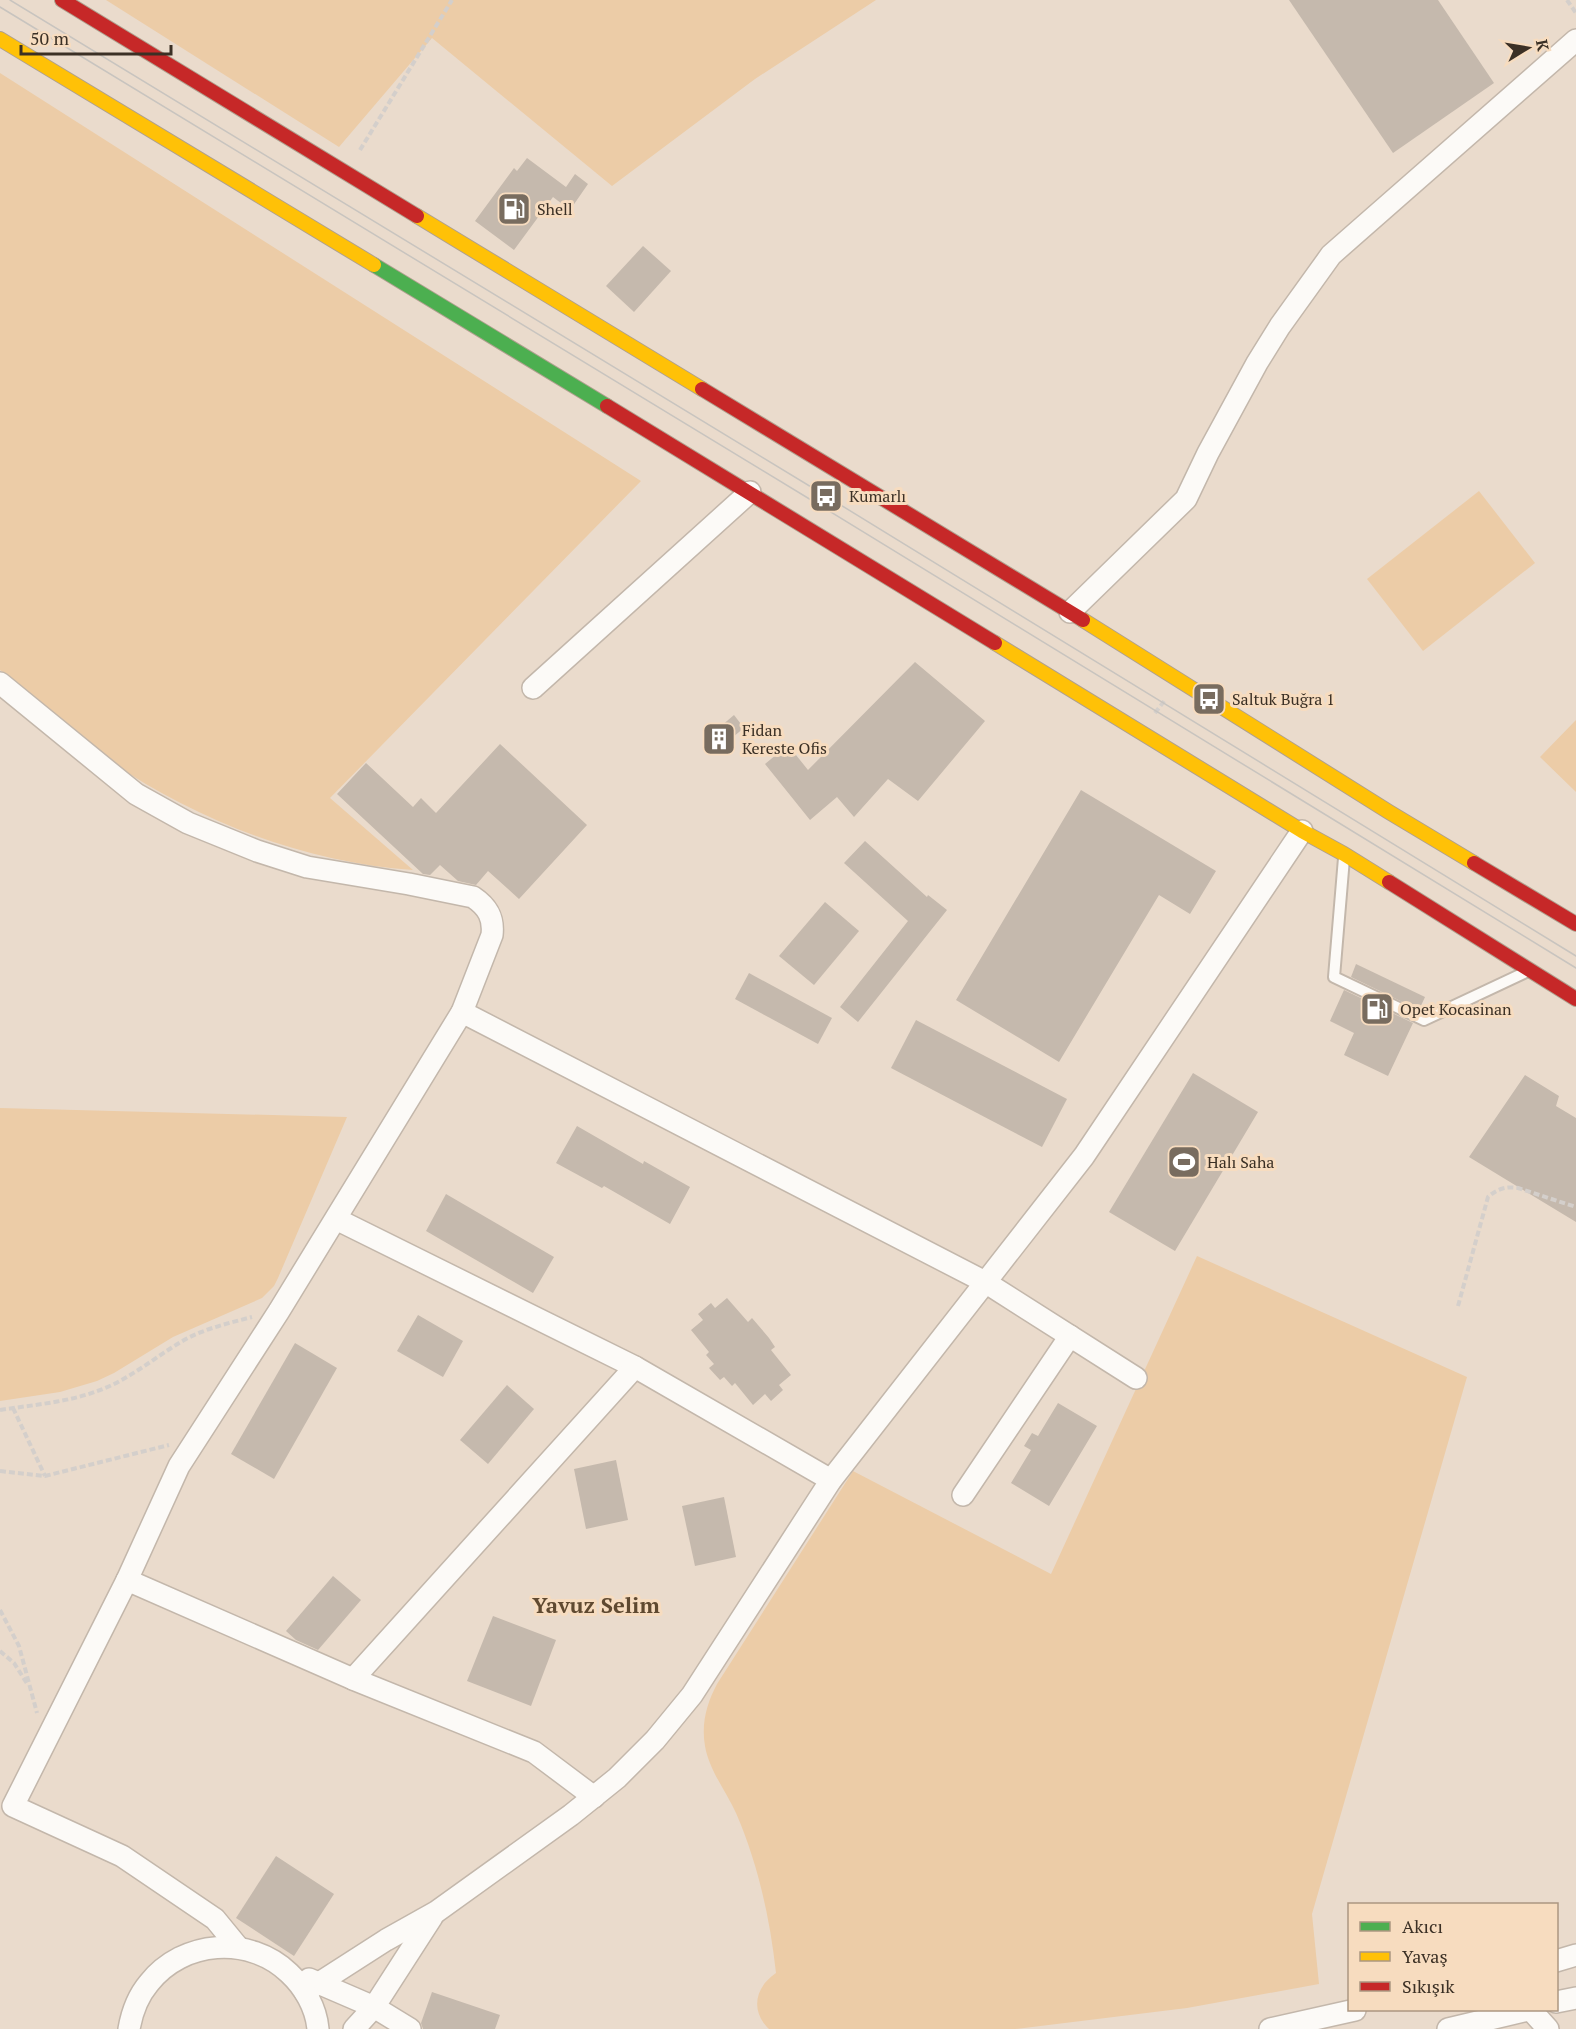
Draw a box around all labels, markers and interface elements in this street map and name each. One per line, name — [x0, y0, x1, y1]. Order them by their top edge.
scale bar — [21, 18, 171, 56]
north arrow — [1498, 18, 1558, 78]
text: 50 m — [30, 26, 70, 50]
text: K — [1531, 37, 1555, 53]
fuel station icon: Shell — [496, 191, 532, 227]
place label: Shell — [537, 198, 573, 220]
bus stop icon: Kumarlı — [808, 478, 844, 514]
place label: Kumarlı — [849, 485, 906, 507]
bus stop icon: Saltuk Buğra 1 — [1191, 681, 1227, 717]
place label: Saltuk Buğra 1 — [1232, 688, 1335, 710]
place label: Fidan Kereste Ofis — [742, 719, 827, 759]
building icon: Fidan Kereste Ofis — [701, 721, 737, 757]
fuel station icon: Opet Kocasinan — [1359, 991, 1395, 1027]
place label: Opet Kocasinan — [1400, 998, 1512, 1020]
sports icon: Halı Saha — [1166, 1144, 1202, 1180]
place label: Halı Saha — [1207, 1151, 1274, 1173]
district label: Yavuz Selim — [532, 1590, 660, 1619]
legend — [1348, 1903, 1558, 2011]
text: Akıcı — [1402, 1914, 1443, 1938]
text: Yavaş — [1402, 1944, 1448, 1968]
text: Sıkışık — [1402, 1974, 1455, 1998]

